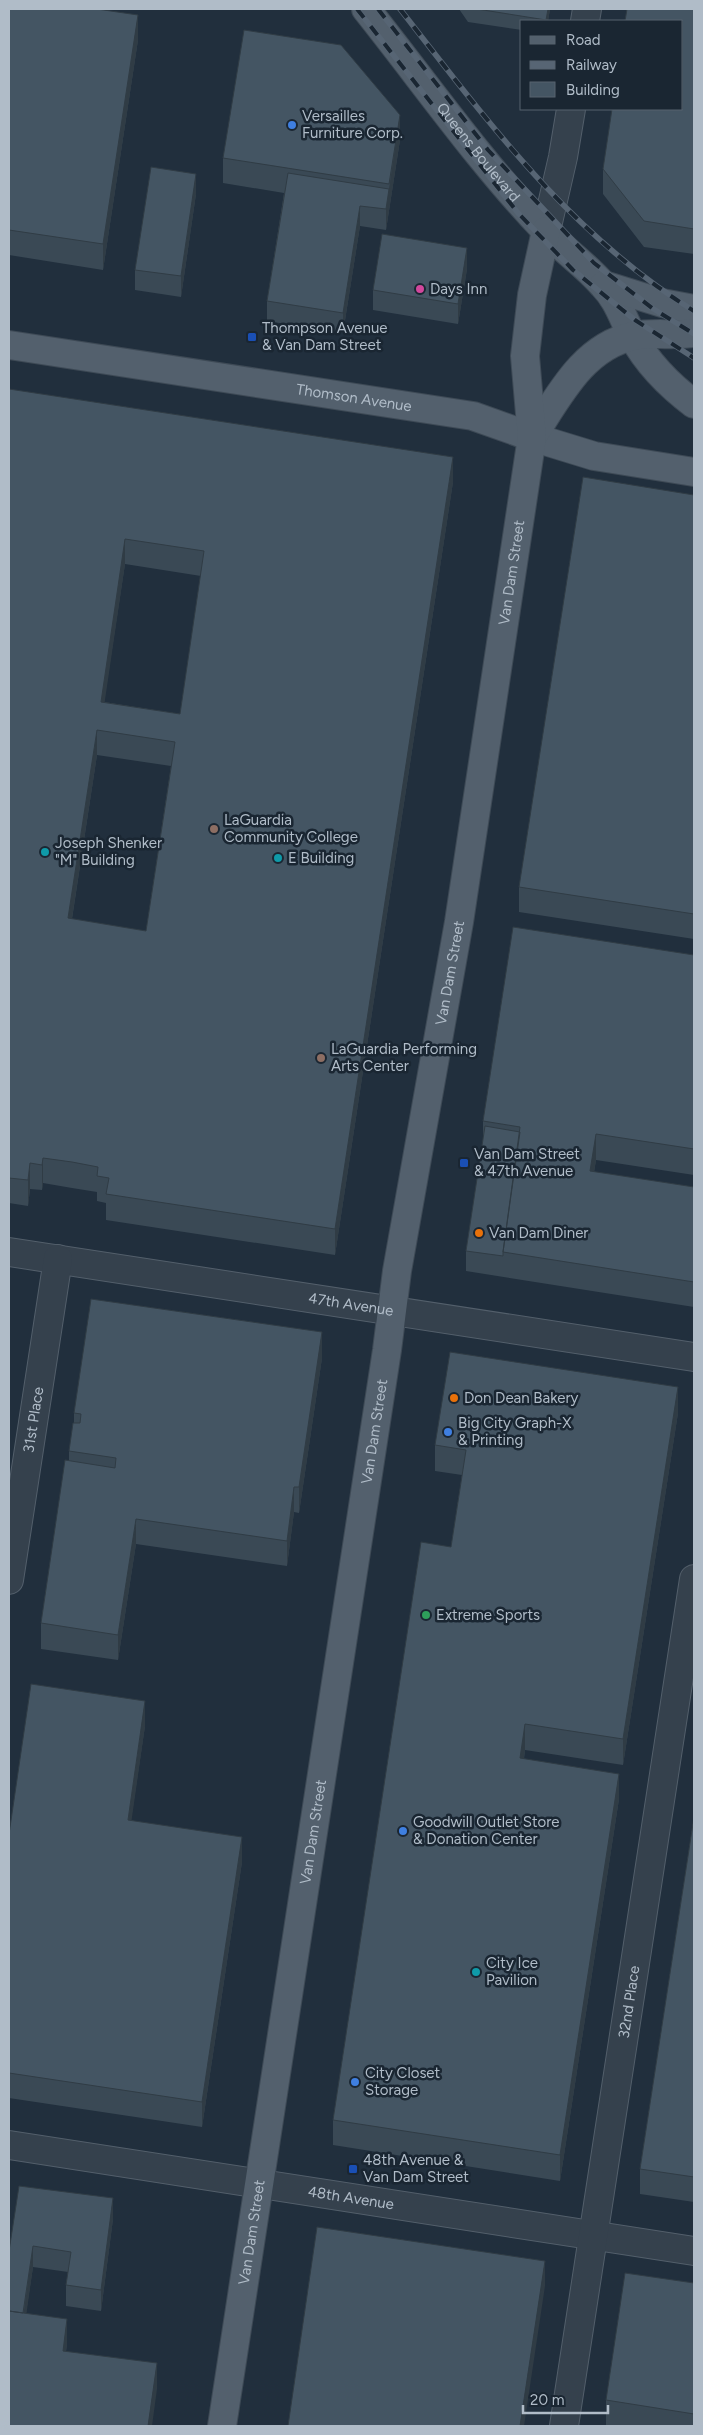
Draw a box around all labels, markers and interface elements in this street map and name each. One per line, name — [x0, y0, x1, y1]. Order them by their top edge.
legend — [520, 20, 683, 110]
text: Road — [566, 31, 601, 49]
text: Railway — [566, 56, 617, 74]
text: Building — [566, 81, 620, 99]
street label: Queens Boulevard — [433, 99, 524, 205]
place label: Versailles Furniture Corp. — [302, 107, 403, 142]
marker: Versailles Furniture Corp. — [286, 119, 298, 131]
place label: Days Inn — [430, 280, 487, 298]
marker: Days Inn — [414, 283, 426, 295]
place label: Thompson Avenue & Van Dam Street — [262, 319, 387, 354]
marker: Thompson Avenue & Van Dam Street — [246, 331, 258, 343]
street label: Thomson Avenue — [295, 380, 413, 416]
street label: Van Dam Street — [495, 519, 528, 626]
place label: LaGuardia Community College — [224, 811, 358, 846]
marker: LaGuardia Community College — [208, 823, 220, 835]
place label: Joseph Shenker "M" Building — [55, 834, 162, 869]
marker: Joseph Shenker "M" Building — [39, 846, 51, 858]
place label: E Building — [288, 849, 354, 867]
marker: E Building — [272, 852, 284, 864]
street label: Van Dam Street — [432, 919, 468, 1027]
place label: LaGuardia Performing Arts Center — [331, 1040, 477, 1075]
marker: LaGuardia Performing Arts Center — [315, 1052, 327, 1064]
place label: Van Dam Street & 47th Avenue — [474, 1145, 580, 1180]
marker: Van Dam Street & 47th Avenue — [458, 1157, 470, 1169]
place label: Van Dam Diner — [489, 1224, 588, 1242]
marker: Van Dam Diner — [473, 1227, 485, 1239]
street label: 47th Avenue — [307, 1289, 395, 1320]
street label: Van Dam Street — [358, 1378, 391, 1485]
street label: 31st Place — [20, 1386, 47, 1454]
place label: Don Dean Bakery — [464, 1389, 579, 1407]
marker: Don Dean Bakery — [448, 1392, 460, 1404]
place label: Big City Graph-X & Printing — [458, 1414, 572, 1449]
marker: Big City Graph-X & Printing — [442, 1426, 454, 1438]
place label: Extreme Sports — [436, 1606, 540, 1624]
marker: Extreme Sports — [420, 1609, 432, 1621]
street label: Van Dam Street — [296, 1778, 330, 1886]
place label: Goodwill Outlet Store & Donation Center — [413, 1813, 559, 1848]
marker: Goodwill Outlet Store & Donation Center — [397, 1825, 409, 1837]
place label: City Ice Pavilion — [486, 1954, 538, 1989]
street label: 32nd Place — [615, 1964, 644, 2040]
marker: City Ice Pavilion — [470, 1966, 482, 1978]
place label: City Closet Storage — [365, 2064, 441, 2099]
marker: City Closet Storage — [349, 2076, 361, 2088]
place label: 48th Avenue & Van Dam Street — [363, 2151, 469, 2186]
marker: 48th Avenue & Van Dam Street — [347, 2163, 359, 2175]
street label: Van Dam Street — [235, 2178, 269, 2286]
street label: 48th Avenue — [307, 2182, 395, 2213]
scale bar — [523, 2382, 608, 2414]
text: 20 m — [530, 2391, 564, 2409]

